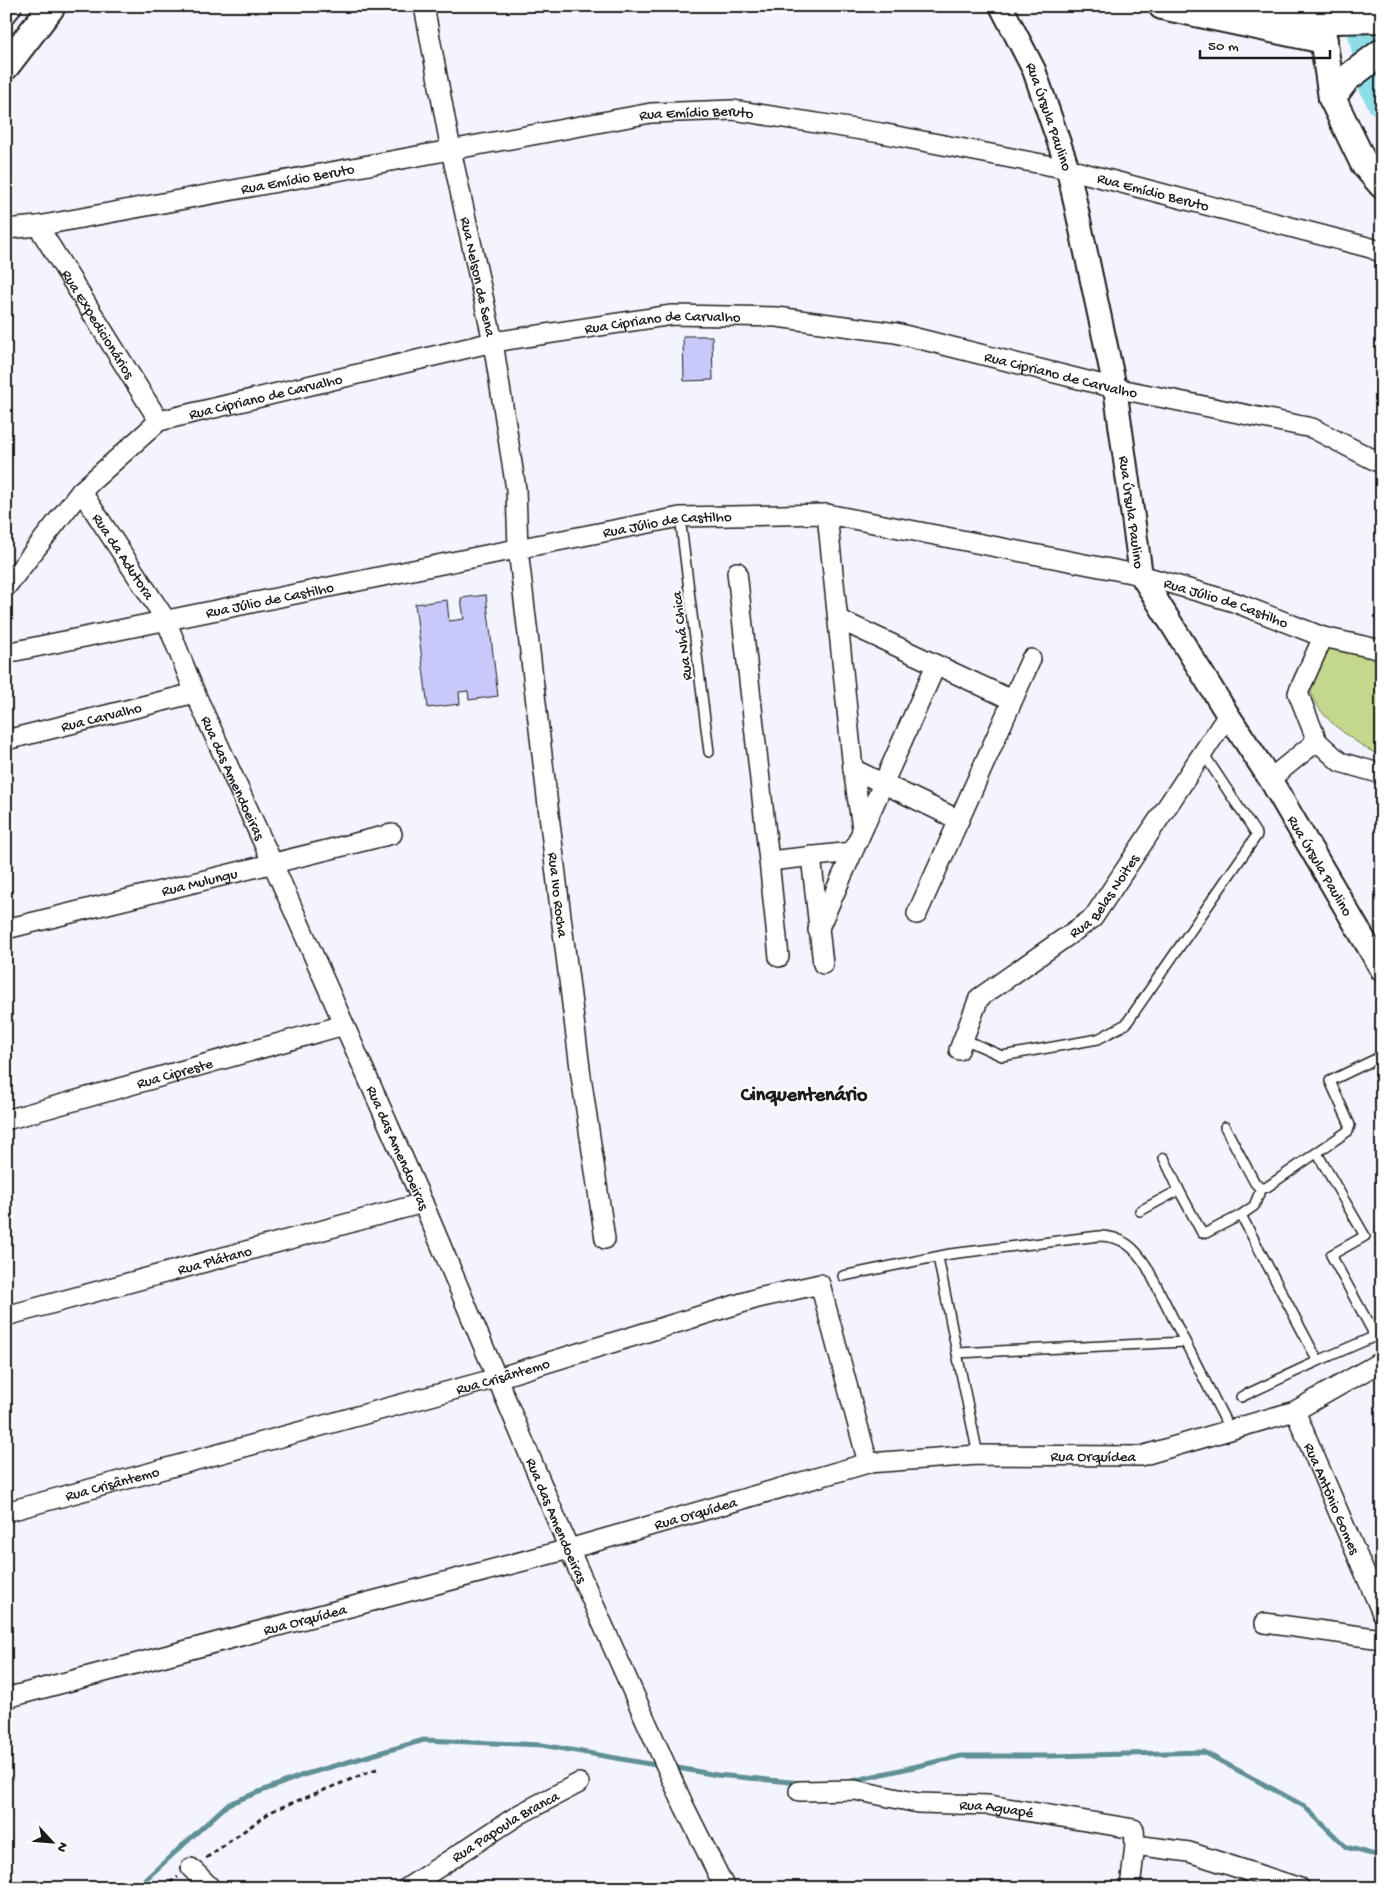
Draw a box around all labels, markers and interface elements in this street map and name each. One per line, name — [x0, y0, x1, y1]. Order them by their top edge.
scale bar — [1200, 28, 1330, 60]
text: 50 m — [1208, 38, 1239, 56]
street label: Rua Úrsula Paulino — [1021, 60, 1075, 174]
street label: Rua Emídio Beruto — [638, 103, 755, 126]
street label: Rua Emídio Beruto — [240, 161, 356, 199]
street label: Rua Emídio Beruto — [1095, 170, 1211, 216]
street label: Rua Nelson de Sena — [455, 215, 499, 339]
street label: Rua Expedicionários — [56, 267, 138, 383]
street label: Rua Cipriano de Carvalho — [584, 308, 741, 339]
street label: Rua Cipriano de Carvalho — [982, 349, 1139, 403]
street label: Rua Cipriano de Carvalho — [187, 371, 345, 425]
street label: Rua Úrsula Paulino — [1114, 455, 1147, 570]
street label: Rua Júlio de Castilho — [601, 509, 732, 543]
street label: Rua da Adutora — [87, 511, 158, 604]
street label: Rua Júlio de Castilho — [1161, 575, 1291, 633]
street label: Rua Júlio de Castilho — [204, 579, 336, 623]
street label: Rua Nhá Chica — [669, 590, 697, 681]
street label: Rua Carvalho — [59, 700, 144, 737]
street label: Rua das Amendoeiras — [196, 714, 268, 844]
street label: Rua Úrsula Paulino — [1282, 813, 1356, 920]
street label: Rua Ivo Rocha — [543, 851, 571, 939]
street label: Rua Belas Noites — [1066, 851, 1144, 943]
street label: Rua Mulungu — [160, 865, 239, 901]
street label: Rua Cipreste — [135, 1055, 215, 1094]
street label: Rua das Amendoeiras — [361, 1083, 432, 1214]
district label: Cinquentenário — [740, 1085, 868, 1108]
street label: Rua Plátano — [176, 1243, 254, 1280]
street label: Rua Crisântemo — [454, 1355, 552, 1400]
street label: Rua Antônio Gomes — [1299, 1441, 1363, 1558]
street label: Rua Orquídea — [1050, 1448, 1137, 1467]
street label: Rua das Amendoeiras — [521, 1456, 590, 1587]
street label: Rua Crisântemo — [64, 1463, 162, 1506]
street label: Rua Orquídea — [653, 1494, 740, 1535]
street label: Rua Orquídea — [262, 1601, 349, 1640]
street label: Rua Papoula Branca — [449, 1788, 563, 1867]
street label: Rua Aguapé — [959, 1797, 1035, 1823]
north arrow — [28, 1816, 78, 1866]
text: N — [52, 1839, 71, 1854]

